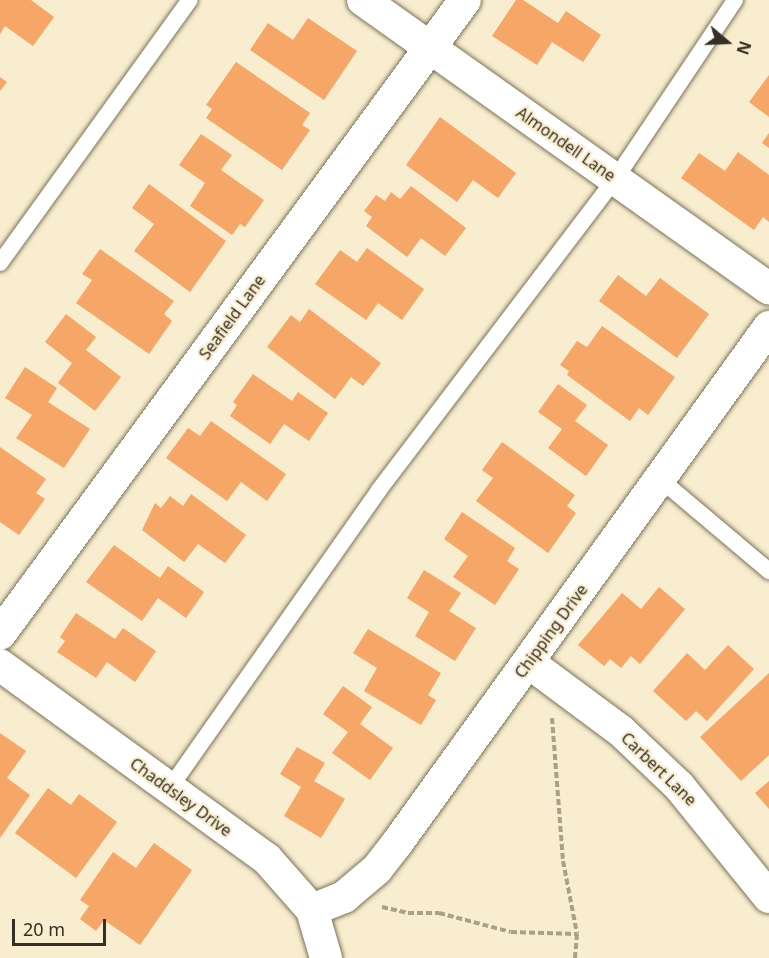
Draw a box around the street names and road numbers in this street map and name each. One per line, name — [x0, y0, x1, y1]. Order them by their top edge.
street label: Almondell Lane — [513, 103, 619, 185]
street label: Seafield Lane — [195, 271, 269, 363]
street label: Chipping Drive — [510, 580, 592, 682]
street label: Carbert Lane — [617, 728, 701, 810]
street label: Chaddsley Drive — [126, 754, 236, 840]

